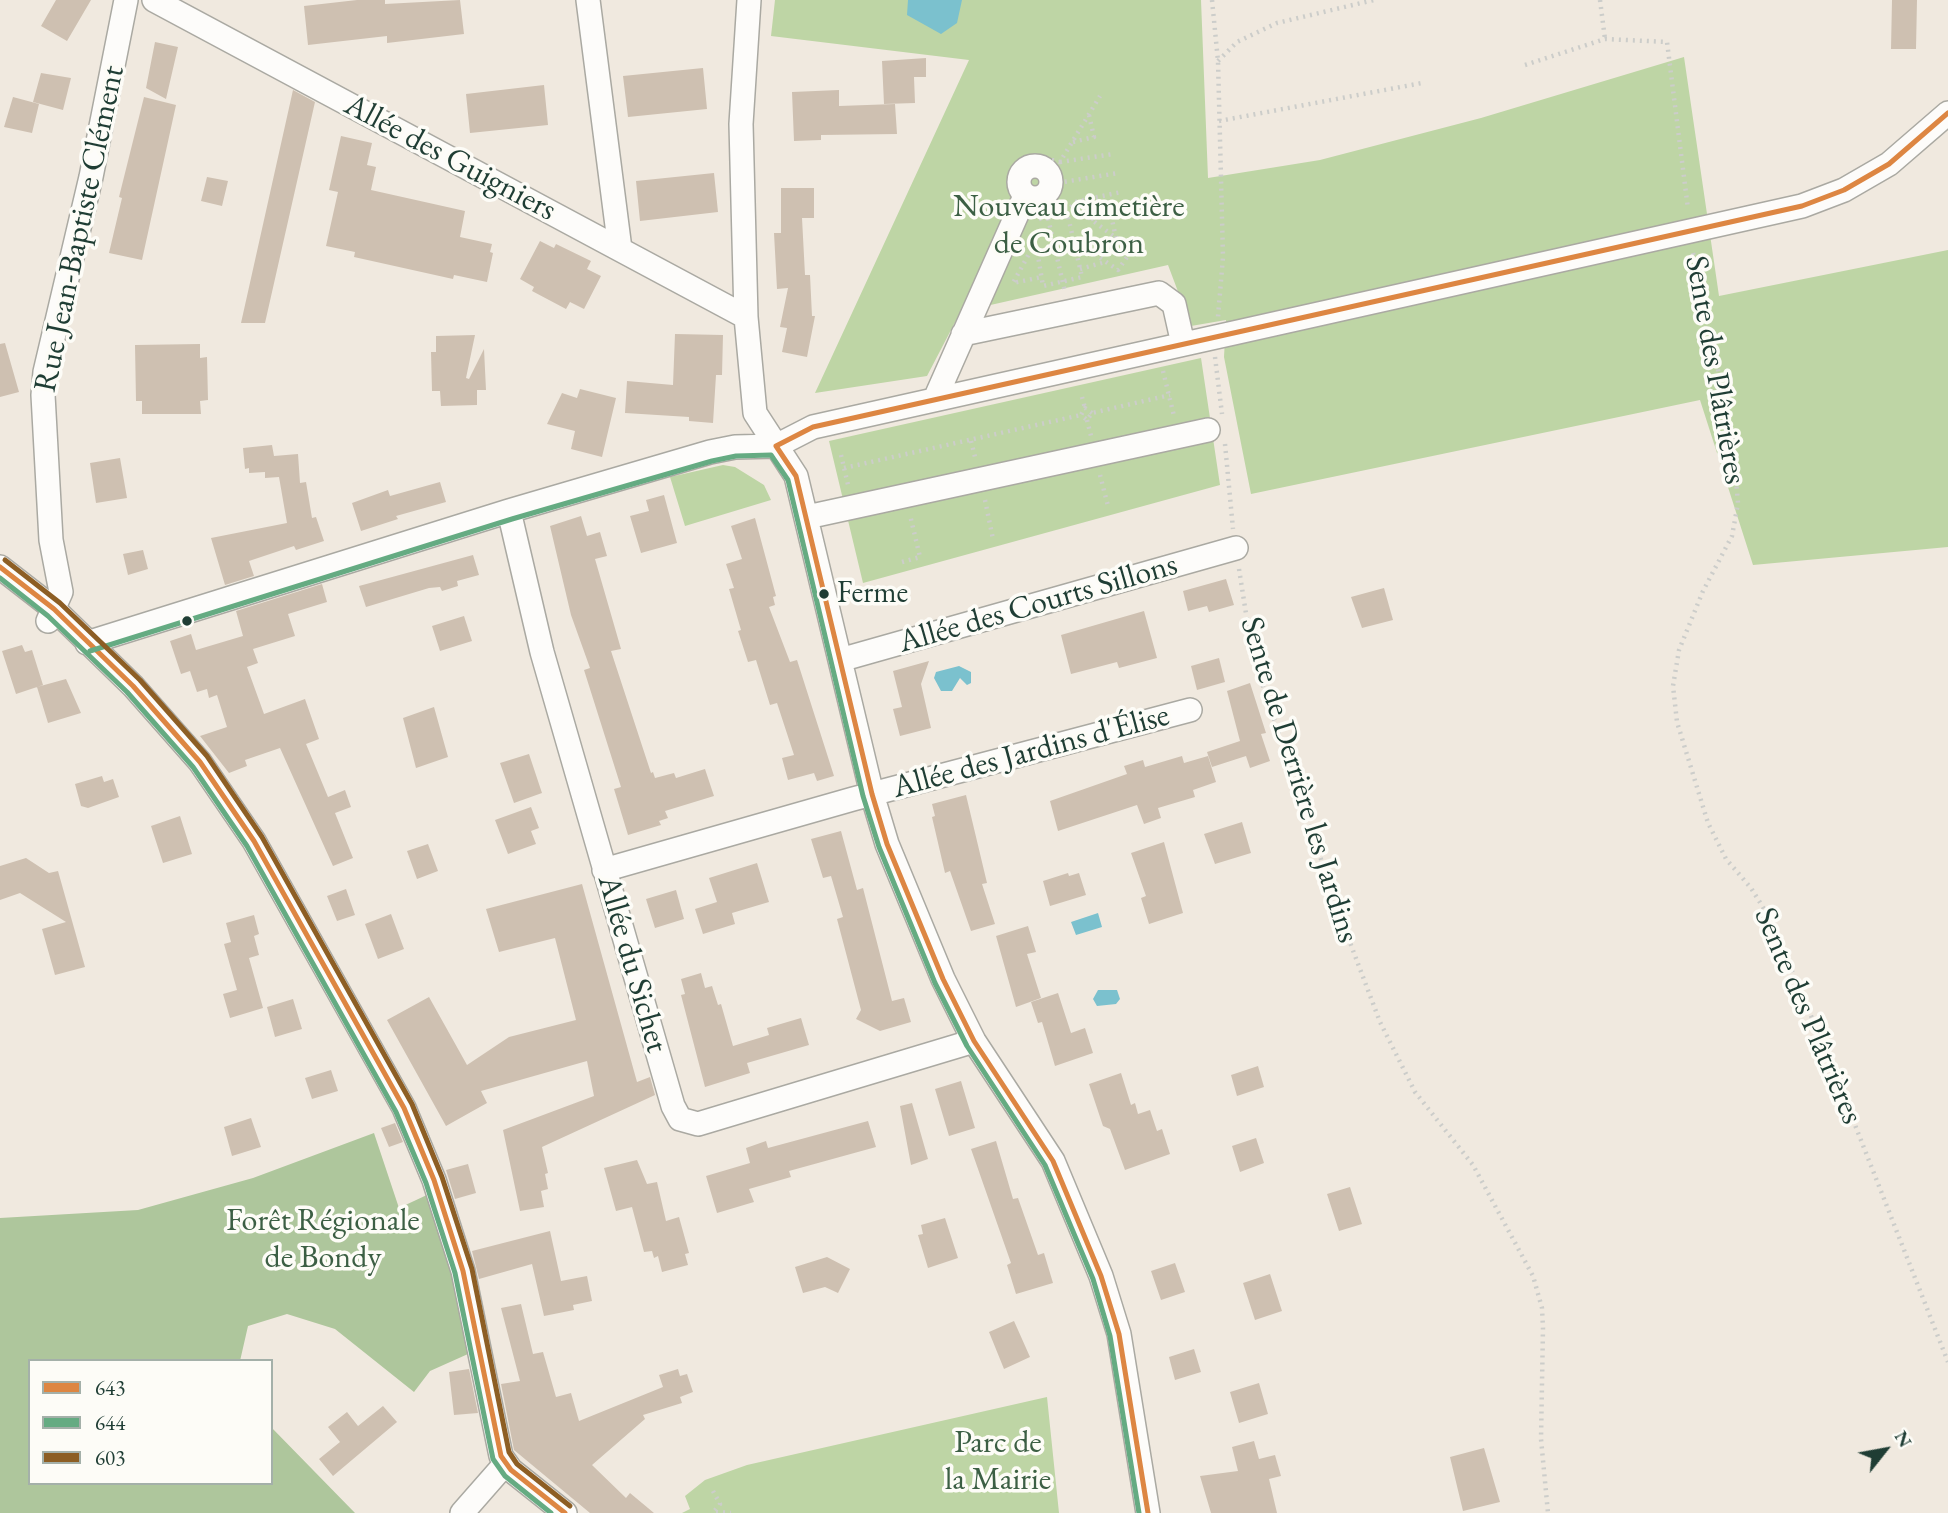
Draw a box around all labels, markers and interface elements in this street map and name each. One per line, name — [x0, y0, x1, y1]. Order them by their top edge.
street label: Rue Jean-Baptiste Clément — [27, 62, 133, 396]
street label: Allée des Guigniers — [338, 86, 562, 230]
park label: Nouveau cimetière de Coubron — [953, 188, 1185, 263]
street label: Sente des Plâtrières — [1676, 253, 1754, 487]
street label: Allée des Courts Sillons — [894, 546, 1182, 662]
place label: Ferme — [837, 576, 908, 612]
marker: Ferme — [817, 587, 831, 601]
street label: Sente de Derrière les Jardins — [1231, 612, 1367, 948]
unlabelled marker — [180, 614, 194, 628]
street label: Allée des Jardins d'Élise — [888, 697, 1174, 807]
street label: Allée du Sichet — [588, 871, 676, 1057]
street label: Sente des Plâtrières — [1745, 902, 1871, 1130]
park label: Forêt Régionale de Bondy — [226, 1202, 420, 1277]
legend — [28, 1359, 273, 1485]
text: 643 — [95, 1374, 125, 1401]
text: 644 — [95, 1409, 125, 1436]
north arrow — [1850, 1415, 1920, 1485]
park label: Parc de la Mairie — [945, 1424, 1051, 1499]
text: N — [1889, 1426, 1918, 1452]
text: 603 — [95, 1444, 125, 1471]

